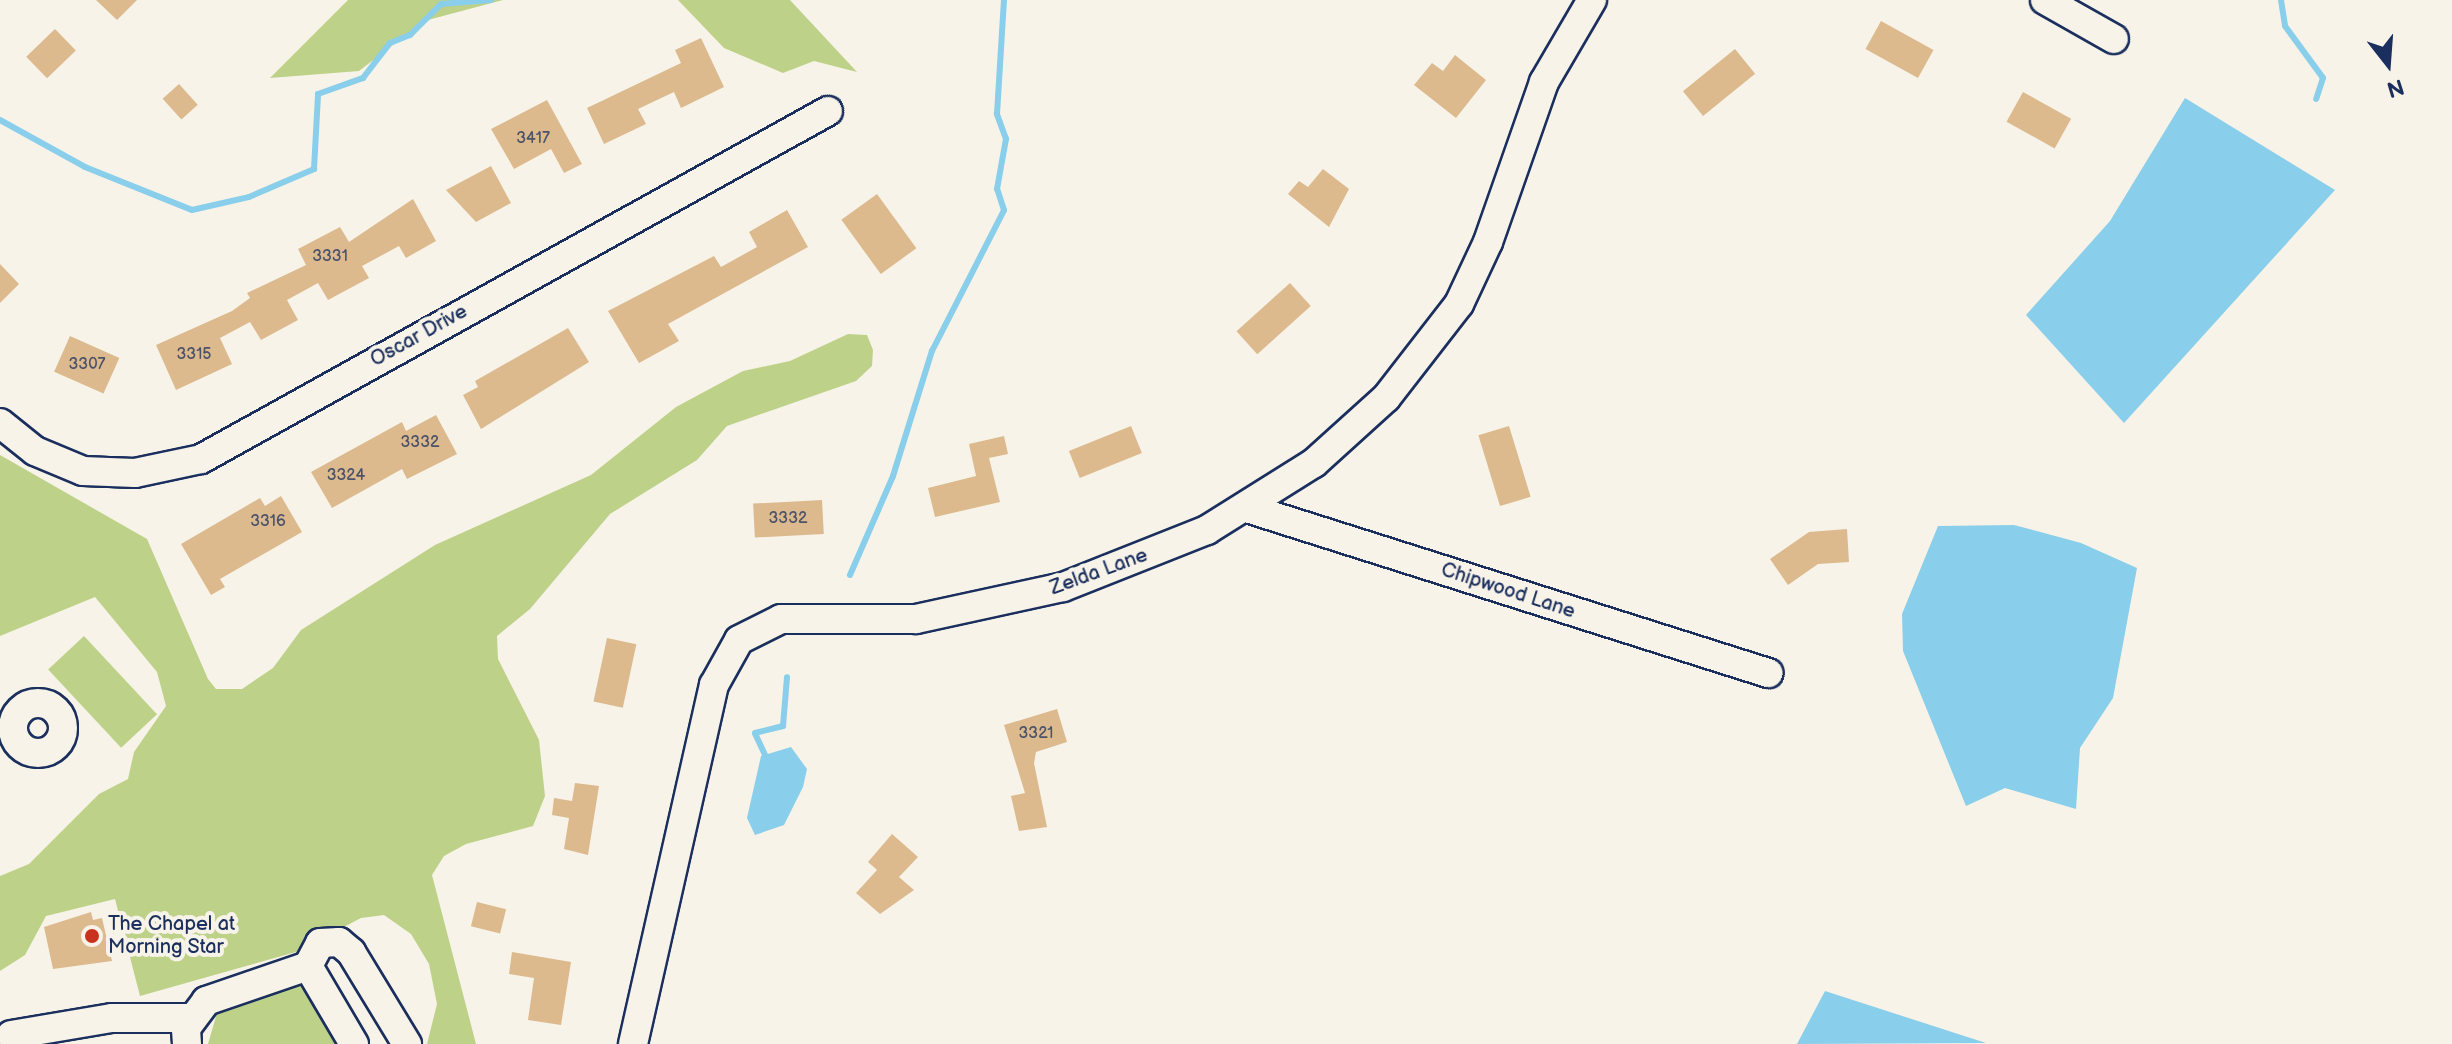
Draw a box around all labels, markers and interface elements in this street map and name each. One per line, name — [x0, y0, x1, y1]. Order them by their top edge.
north arrow — [2348, 24, 2428, 104]
text: N — [2383, 72, 2407, 103]
house number: 3417 — [516, 129, 550, 149]
house number: 3331 — [312, 247, 348, 267]
street label: Oscar Drive — [367, 300, 471, 372]
house number: 3315 — [176, 345, 212, 365]
house number: 3307 — [69, 355, 105, 375]
house number: 3332 — [401, 433, 439, 453]
house number: 3324 — [327, 466, 365, 486]
house number: 3332 — [769, 509, 807, 529]
house number: 3316 — [250, 512, 286, 532]
street label: Zelda Lane — [1047, 543, 1151, 601]
street label: Chipwood Lane — [1438, 558, 1578, 624]
house number: 3321 — [1018, 724, 1054, 744]
place label: The Chapel at Morning Star — [108, 912, 235, 959]
marker: The Chapel at Morning Star — [83, 927, 101, 945]

